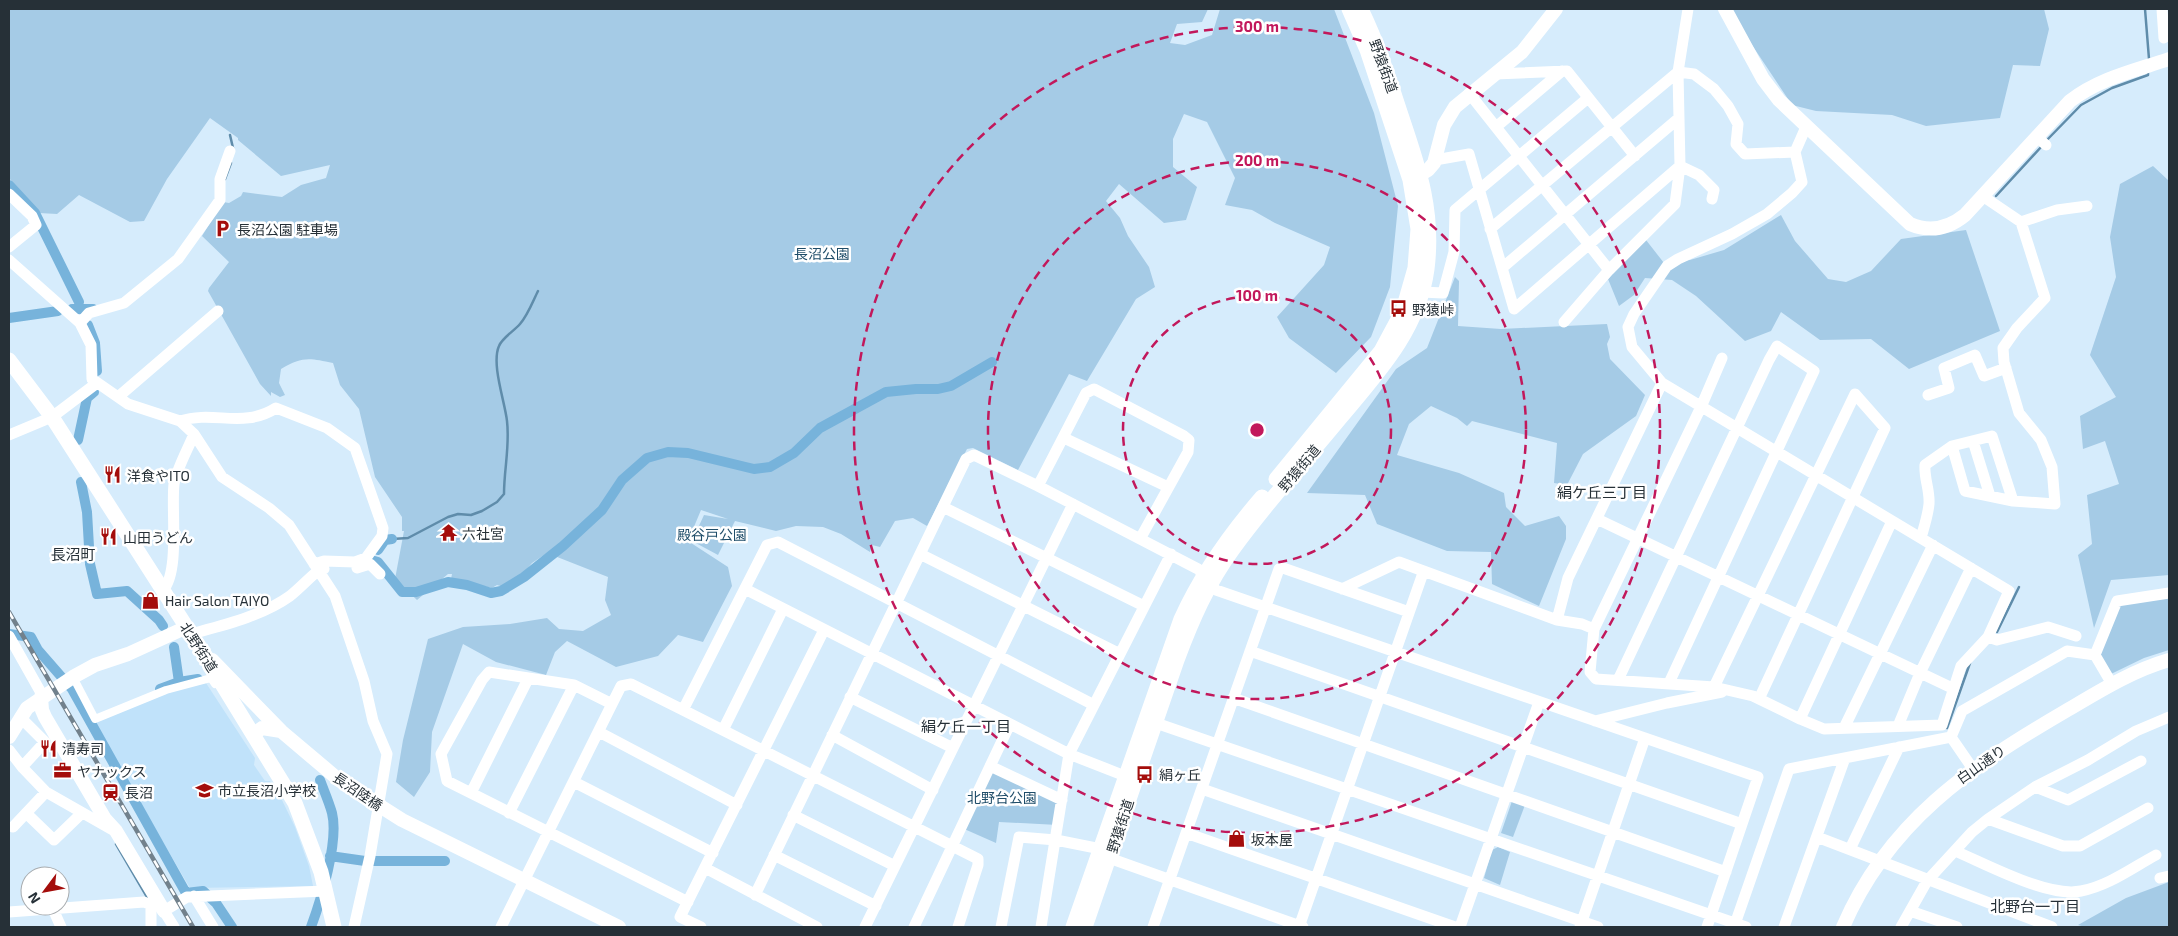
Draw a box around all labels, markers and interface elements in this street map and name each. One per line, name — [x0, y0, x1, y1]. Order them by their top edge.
text: 300 m — [1235, 17, 1279, 35]
street label: 野猿街道 — [1366, 37, 1402, 95]
text: 200 m — [1235, 151, 1279, 169]
parking icon: 長沼公園 駐車場 — [213, 219, 233, 239]
place label: 長沼公園 駐車場 — [237, 221, 338, 238]
park label: 長沼公園 — [794, 245, 850, 262]
text: 100 m — [1236, 286, 1278, 304]
bus stop icon: 野猿峠 — [1388, 299, 1408, 319]
place label: 野猿峠 — [1412, 301, 1454, 318]
centre of rings — [1248, 421, 1266, 439]
street label: 野猿街道 — [1274, 441, 1324, 495]
restaurant icon: 洋食やITO — [103, 465, 123, 485]
place label: 洋食やITO — [127, 467, 190, 484]
district label: 絹ケ丘三丁目 — [1557, 483, 1647, 501]
temple icon: 六社宮 — [438, 523, 458, 543]
place label: 六社宮 — [462, 525, 504, 542]
park label: 殿谷戸公園 — [677, 526, 747, 543]
restaurant icon: 山田うどん — [99, 527, 119, 547]
place label: 山田うどん — [123, 529, 193, 546]
district label: 長沼町 — [50, 545, 96, 563]
shop icon: Hair Salon TAIYO — [141, 590, 161, 610]
place label: Hair Salon TAIYO — [165, 592, 269, 609]
street label: 北野街道 — [177, 619, 221, 675]
district label: 絹ケ丘一丁目 — [921, 717, 1011, 735]
restaurant icon: 清寿司 — [38, 738, 58, 758]
place label: 清寿司 — [62, 740, 104, 757]
street label: 白山通り — [1953, 741, 2009, 787]
office icon: ヤナックス — [53, 761, 73, 781]
place label: ヤナックス — [77, 763, 147, 780]
bus stop icon: 絹ヶ丘 — [1135, 764, 1155, 784]
place label: 絹ヶ丘 — [1159, 766, 1201, 783]
street label: 長沼陸橋 — [330, 768, 386, 814]
school or university icon: 市立長沼小学校 — [194, 780, 214, 800]
station icon: 長沼 — [101, 782, 121, 802]
place label: 市立長沼小学校 — [218, 782, 316, 799]
place label: 長沼 — [125, 784, 153, 801]
park label: 北野台公園 — [967, 789, 1037, 806]
street label: 野猿街道 — [1103, 797, 1137, 855]
shop icon: 坂本屋 — [1227, 829, 1247, 849]
place label: 坂本屋 — [1251, 831, 1293, 848]
north arrow — [20, 866, 70, 916]
text: N — [24, 889, 43, 907]
district label: 北野台一丁目 — [1990, 897, 2080, 915]

